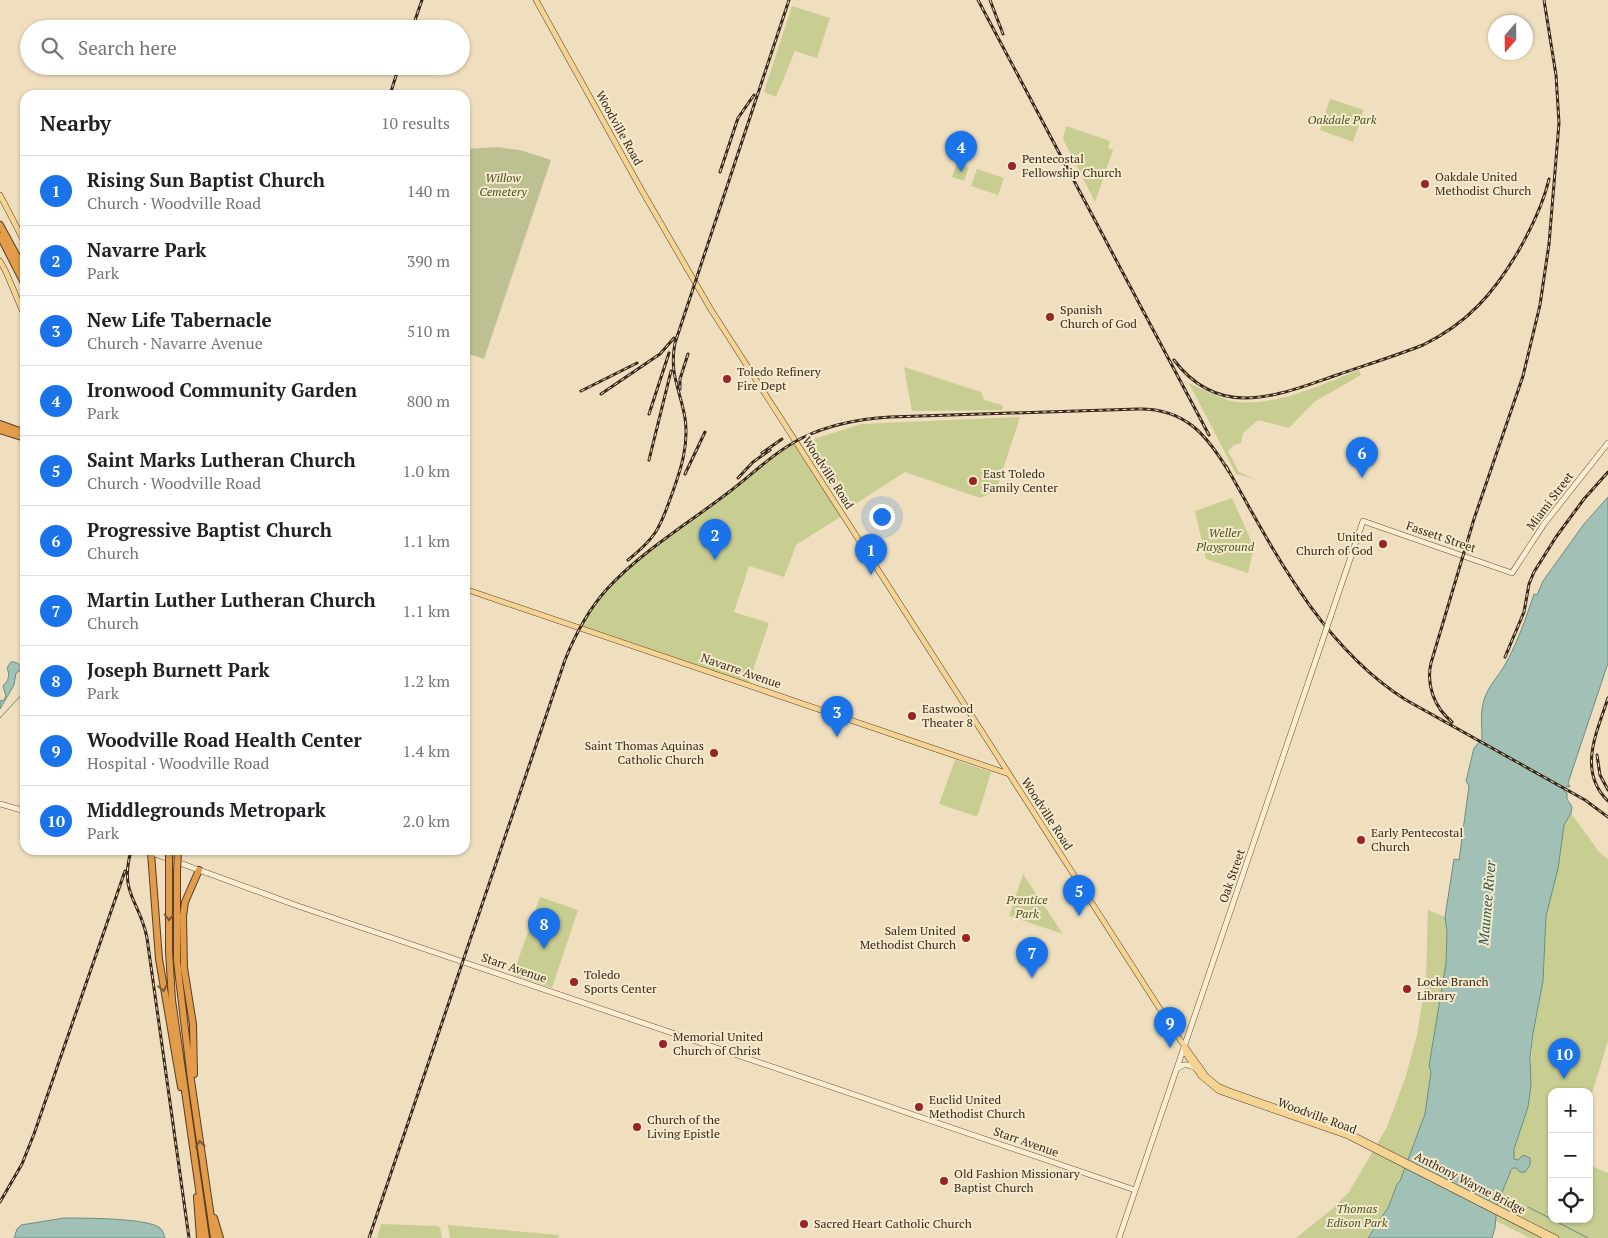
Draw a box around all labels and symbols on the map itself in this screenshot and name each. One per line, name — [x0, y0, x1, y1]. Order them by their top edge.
north arrow — [1488, 15, 1533, 60]
street label: Woodville Road — [593, 88, 646, 168]
park label: Oakdale Park — [1307, 112, 1377, 127]
pin: 4 — [945, 131, 977, 172]
place label: Pentecostal Fellowship Church — [1022, 151, 1121, 180]
marker: Pentecostal Fellowship Church — [1006, 160, 1018, 172]
place label: Oakdale United Methodist Church — [1435, 169, 1531, 198]
park label: Willow Cemetery — [479, 170, 527, 199]
marker: Oakdale United Methodist Church — [1419, 178, 1431, 190]
place label: Spanish Church of God — [1060, 302, 1137, 331]
marker: Spanish Church of God — [1044, 311, 1056, 323]
place label: Toledo Refinery Fire Dept — [737, 364, 822, 393]
marker: Toledo Refinery Fire Dept — [721, 373, 733, 385]
street label: Woodville Road — [800, 434, 857, 512]
pin: 6 — [1346, 437, 1378, 478]
place label: East Toledo Family Center — [983, 466, 1058, 495]
street label: Miami Street — [1523, 468, 1577, 533]
marker: East Toledo Family Center — [967, 475, 979, 487]
your location — [869, 504, 895, 530]
street label: Fassett Street — [1404, 518, 1479, 556]
pin: 2 — [699, 519, 731, 560]
park label: Weller Playground — [1195, 525, 1255, 554]
place label: United Church of God — [1296, 529, 1373, 558]
pin: 1 — [855, 534, 887, 575]
marker: United Church of God — [1377, 538, 1389, 550]
street label: Navarre Avenue — [699, 650, 783, 691]
pin: 3 — [821, 696, 853, 737]
place label: Eastwood Theater 8 — [922, 701, 974, 730]
marker: Eastwood Theater 8 — [906, 710, 918, 722]
place label: Saint Thomas Aquinas Catholic Church — [585, 738, 704, 767]
marker: Saint Thomas Aquinas Catholic Church — [708, 747, 720, 759]
street label: Woodville Road — [1019, 775, 1076, 853]
place label: Early Pentecostal Church — [1371, 825, 1463, 854]
marker: Early Pentecostal Church — [1355, 834, 1367, 846]
street label: Oak Street — [1215, 846, 1248, 905]
water label: Maumee River — [1473, 859, 1500, 947]
pin: 5 — [1063, 875, 1095, 916]
park label: Prentice Park — [1005, 892, 1048, 921]
pin: 8 — [528, 908, 560, 949]
one-way arrow — [164, 914, 174, 921]
place label: Salem United Methodist Church — [860, 923, 956, 952]
marker: Salem United Methodist Church — [960, 932, 972, 944]
pin: 7 — [1016, 937, 1048, 978]
street label: Starr Avenue — [480, 949, 549, 986]
place label: Toledo Sports Center — [584, 967, 657, 996]
place label: Locke Branch Library — [1417, 974, 1489, 1003]
marker: Toledo Sports Center — [568, 976, 580, 988]
marker: Locke Branch Library — [1401, 983, 1413, 995]
one-way arrow — [158, 984, 168, 992]
pin: 9 — [1154, 1007, 1186, 1048]
place label: Memorial United Church of Christ — [673, 1029, 764, 1058]
marker: Memorial United Church of Christ — [657, 1038, 669, 1050]
pin: 10 — [1548, 1038, 1580, 1079]
place label: Euclid United Methodist Church — [929, 1092, 1025, 1121]
street label: Woodville Road — [1276, 1094, 1359, 1137]
marker: Euclid United Methodist Church — [913, 1101, 925, 1113]
place label: Church of the Living Epistle — [647, 1112, 720, 1141]
marker: Church of the Living Epistle — [631, 1121, 643, 1133]
street label: Starr Avenue — [992, 1123, 1061, 1160]
one-way arrow — [196, 1140, 206, 1149]
street label: Anthony Wayne Bridge — [1412, 1148, 1528, 1217]
place label: Old Fashion Missionary Baptist Church — [954, 1166, 1081, 1195]
marker: Old Fashion Missionary Baptist Church — [938, 1175, 950, 1187]
park label: Thomas Edison Park — [1326, 1201, 1388, 1230]
place label: Sacred Heart Catholic Church — [814, 1216, 972, 1231]
marker: Sacred Heart Catholic Church — [798, 1218, 810, 1230]

